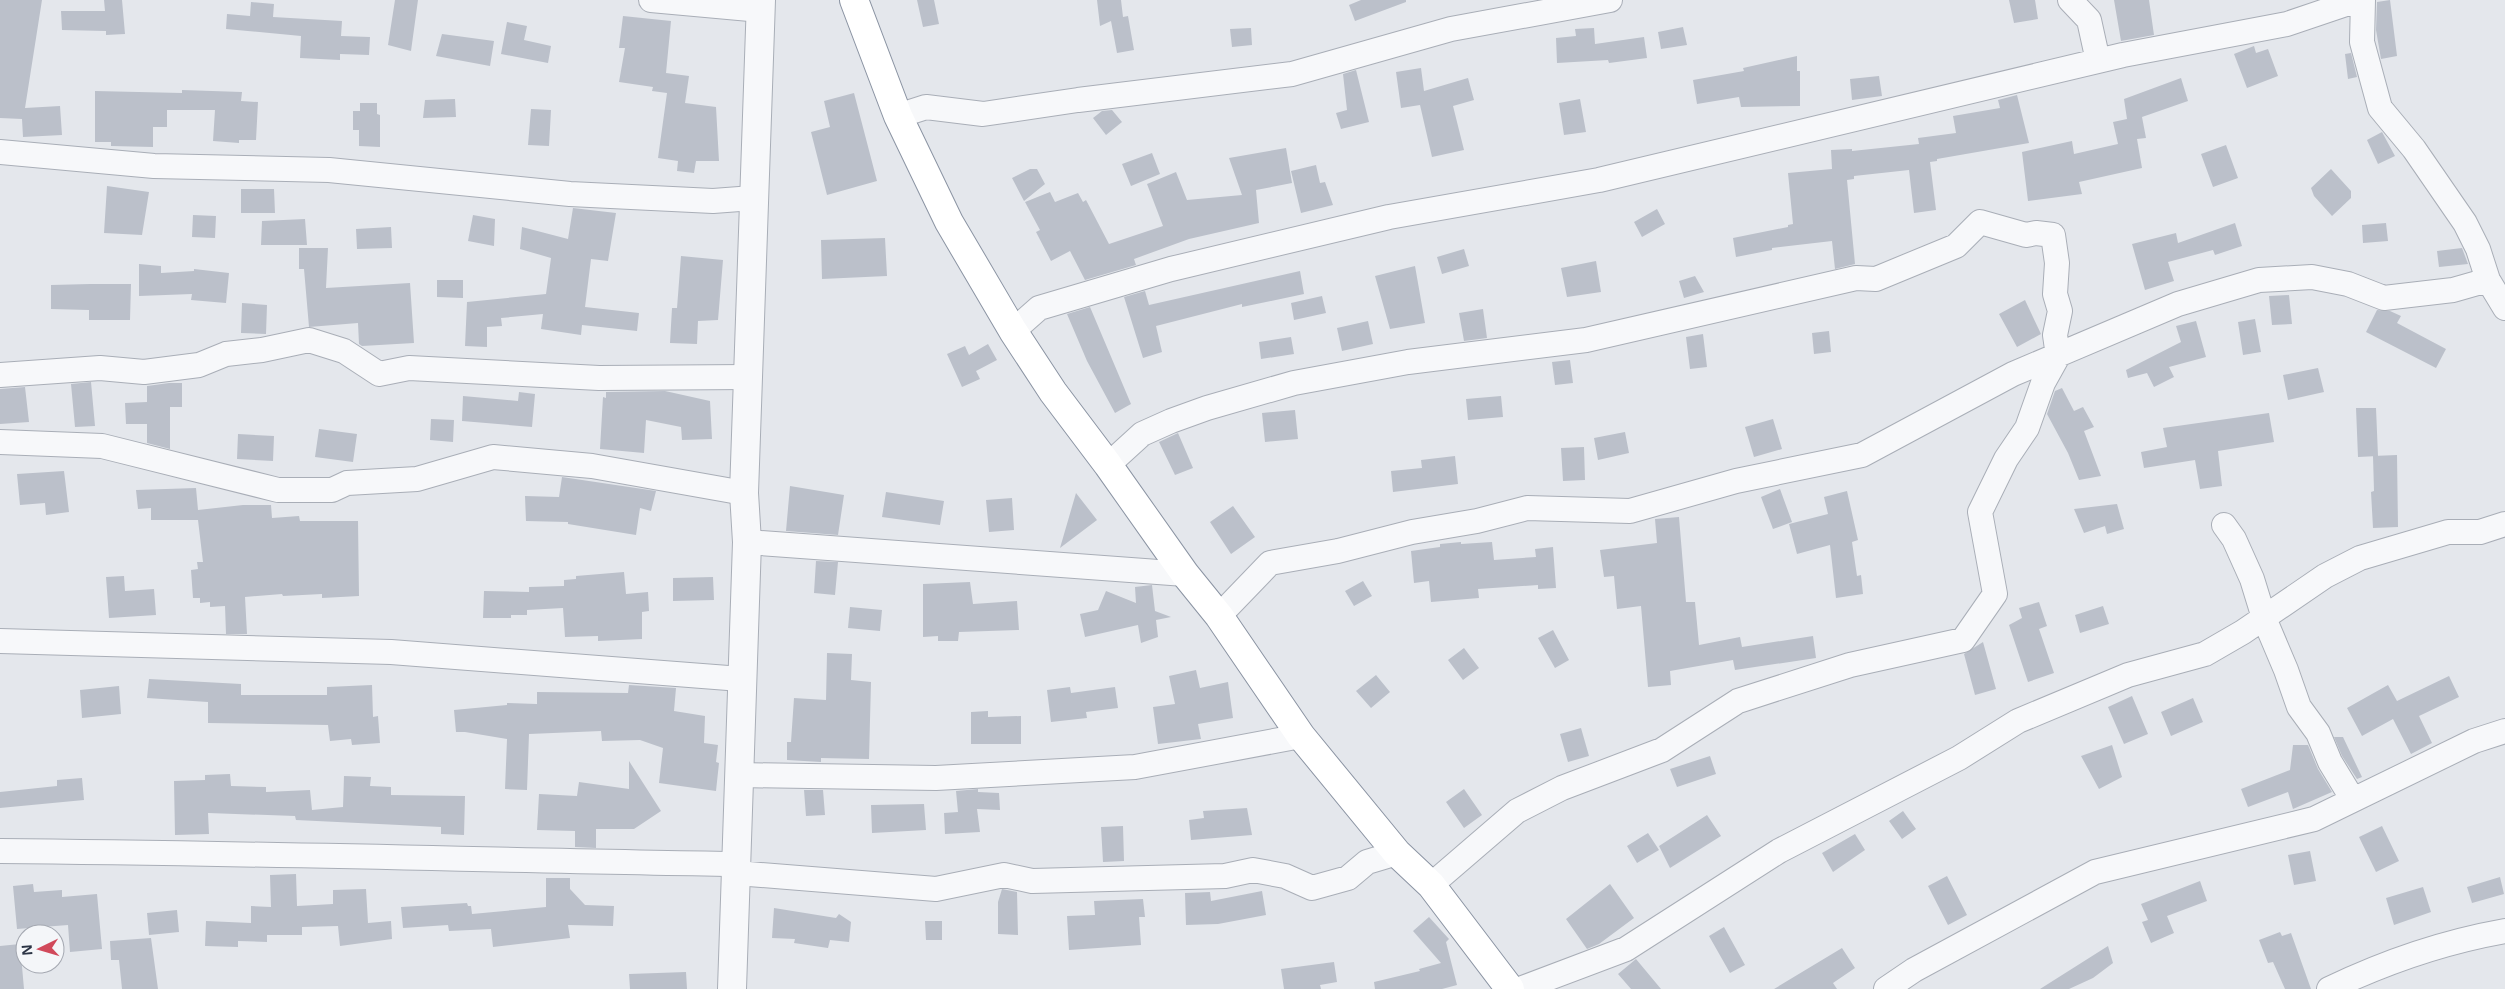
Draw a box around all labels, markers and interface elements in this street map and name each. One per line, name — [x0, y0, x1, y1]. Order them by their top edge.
north arrow — [15, 924, 65, 974]
text: N — [17, 944, 37, 957]

